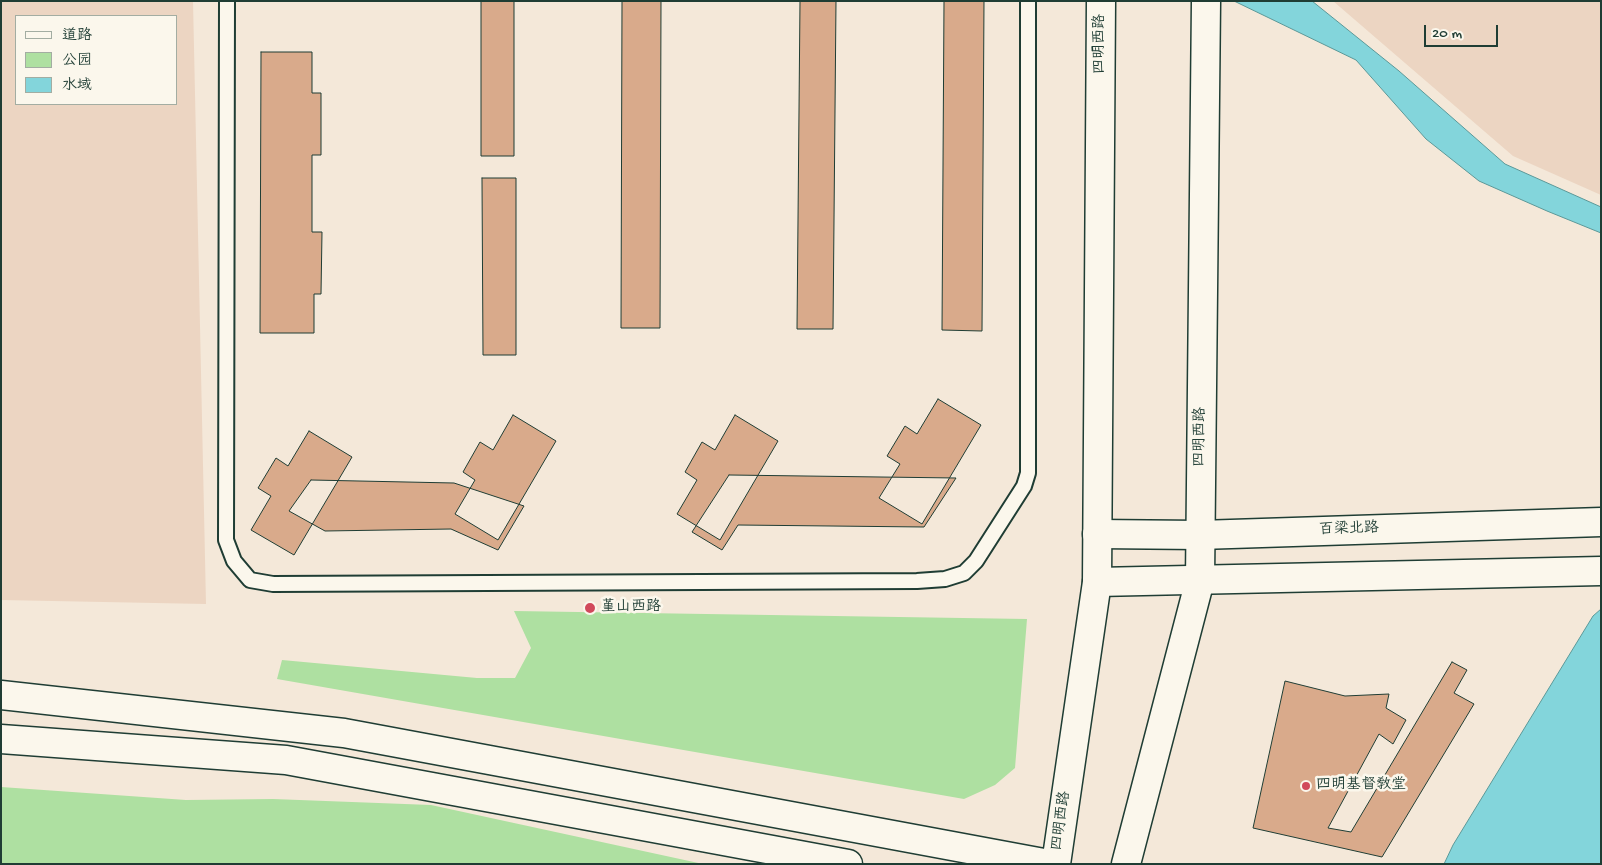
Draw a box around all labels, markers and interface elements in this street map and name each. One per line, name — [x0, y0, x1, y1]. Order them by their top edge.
street label: 四明西路 — [1092, 14, 1110, 74]
legend — [15, 15, 178, 105]
scale bar — [1427, 15, 1501, 47]
text: 20 m — [1432, 25, 1462, 43]
text: 道路 — [62, 27, 92, 45]
text: 公园 — [62, 52, 92, 70]
text: 水域 — [62, 77, 92, 95]
street label: 四明西路 — [1191, 407, 1211, 467]
street label: 百梁北路 — [1319, 520, 1379, 540]
place label: 堇山西路 — [601, 599, 661, 617]
marker: 堇山西路 — [583, 601, 597, 615]
place label: 四明基督教堂 — [1316, 777, 1406, 795]
marker: 四明基督教堂 — [1300, 780, 1312, 792]
street label: 四明西路 — [1049, 790, 1075, 852]

